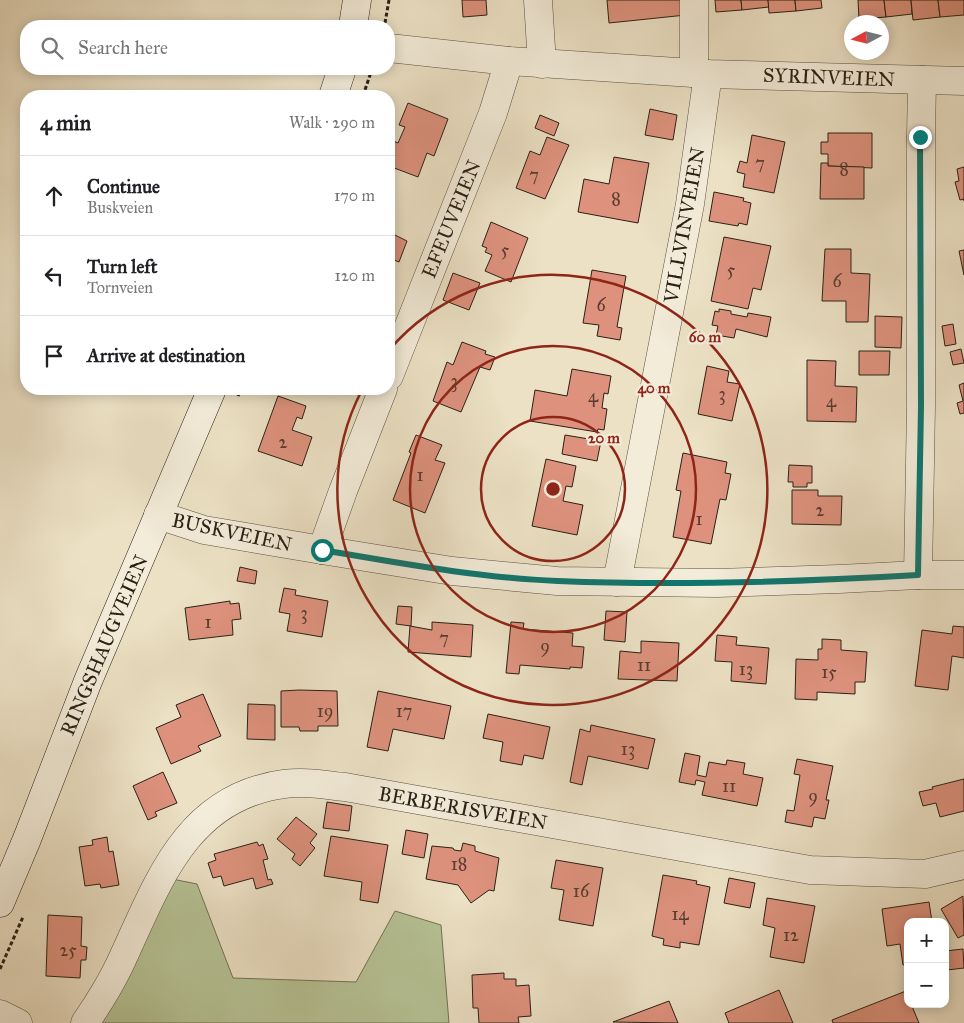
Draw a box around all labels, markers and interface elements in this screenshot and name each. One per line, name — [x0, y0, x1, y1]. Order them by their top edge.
north arrow — [844, 15, 889, 60]
search box — [20, 20, 395, 75]
icon: search — [38, 34, 66, 62]
text: Search here — [78, 36, 168, 59]
street label: SYRINVEIEN — [763, 63, 895, 91]
text: 4 min — [40, 110, 91, 136]
text: Walk · 290 m — [289, 113, 375, 132]
route end — [909, 126, 932, 149]
street label: VILLVINVEIEN — [658, 145, 710, 306]
house number: 7 — [755, 152, 765, 174]
street label: EFEUVEIEN — [416, 156, 486, 282]
house number: 8 — [839, 158, 849, 180]
house number: 7 — [529, 164, 539, 186]
text: Continue — [87, 175, 160, 198]
icon: ahead — [40, 182, 68, 210]
text: 170 m — [334, 186, 375, 205]
house number: 8 — [611, 188, 621, 210]
text: Buskveien — [87, 198, 153, 217]
house number: 5 — [501, 239, 510, 261]
text: Turn left — [87, 255, 157, 278]
house number: 5 — [727, 259, 736, 281]
icon: left — [40, 262, 68, 290]
text: 120 m — [335, 266, 375, 285]
house number: 6 — [832, 270, 842, 292]
text: Tornveien — [87, 278, 153, 297]
house number: 6 — [596, 294, 606, 316]
text: 60 m — [689, 328, 722, 346]
icon: arrive — [40, 342, 68, 370]
text: Arrive at destination — [87, 344, 245, 367]
house number: 3 — [450, 370, 458, 392]
text: 40 m — [638, 379, 671, 398]
house number: 3 — [718, 383, 726, 405]
house number: 4 — [588, 385, 599, 407]
house number: 4 — [826, 390, 837, 412]
text: 20 m — [588, 429, 620, 447]
house number: 2 — [279, 431, 288, 453]
house number: 1 — [416, 464, 424, 486]
centre of rings — [544, 480, 562, 498]
house number: 2 — [816, 499, 825, 521]
street label: BUSKVEIEN — [170, 508, 294, 556]
house number: 1 — [695, 508, 703, 530]
route start — [311, 539, 334, 562]
street label: RINGSHAUGVEIEN — [55, 551, 153, 739]
house number: 3 — [300, 602, 308, 624]
house number: 1 — [204, 611, 212, 633]
house number: 7 — [439, 627, 449, 649]
house number: 9 — [540, 635, 550, 657]
house number: 11 — [637, 654, 651, 676]
house number: 13 — [739, 658, 753, 680]
house number: 15 — [821, 661, 837, 683]
house number: 19 — [317, 700, 333, 722]
house number: 17 — [396, 700, 412, 722]
house number: 13 — [621, 738, 635, 760]
house number: 11 — [722, 775, 736, 797]
street label: BERBERISVEIEN — [377, 781, 549, 835]
house number: 9 — [808, 785, 818, 807]
house number: 18 — [451, 853, 467, 875]
house number: 16 — [573, 880, 590, 902]
house number: 14 — [671, 903, 690, 925]
map controls — [904, 918, 949, 1008]
button: + — [904, 918, 949, 963]
house number: 12 — [783, 924, 799, 946]
house number: 25 — [59, 939, 77, 961]
button: − — [904, 963, 949, 1008]

